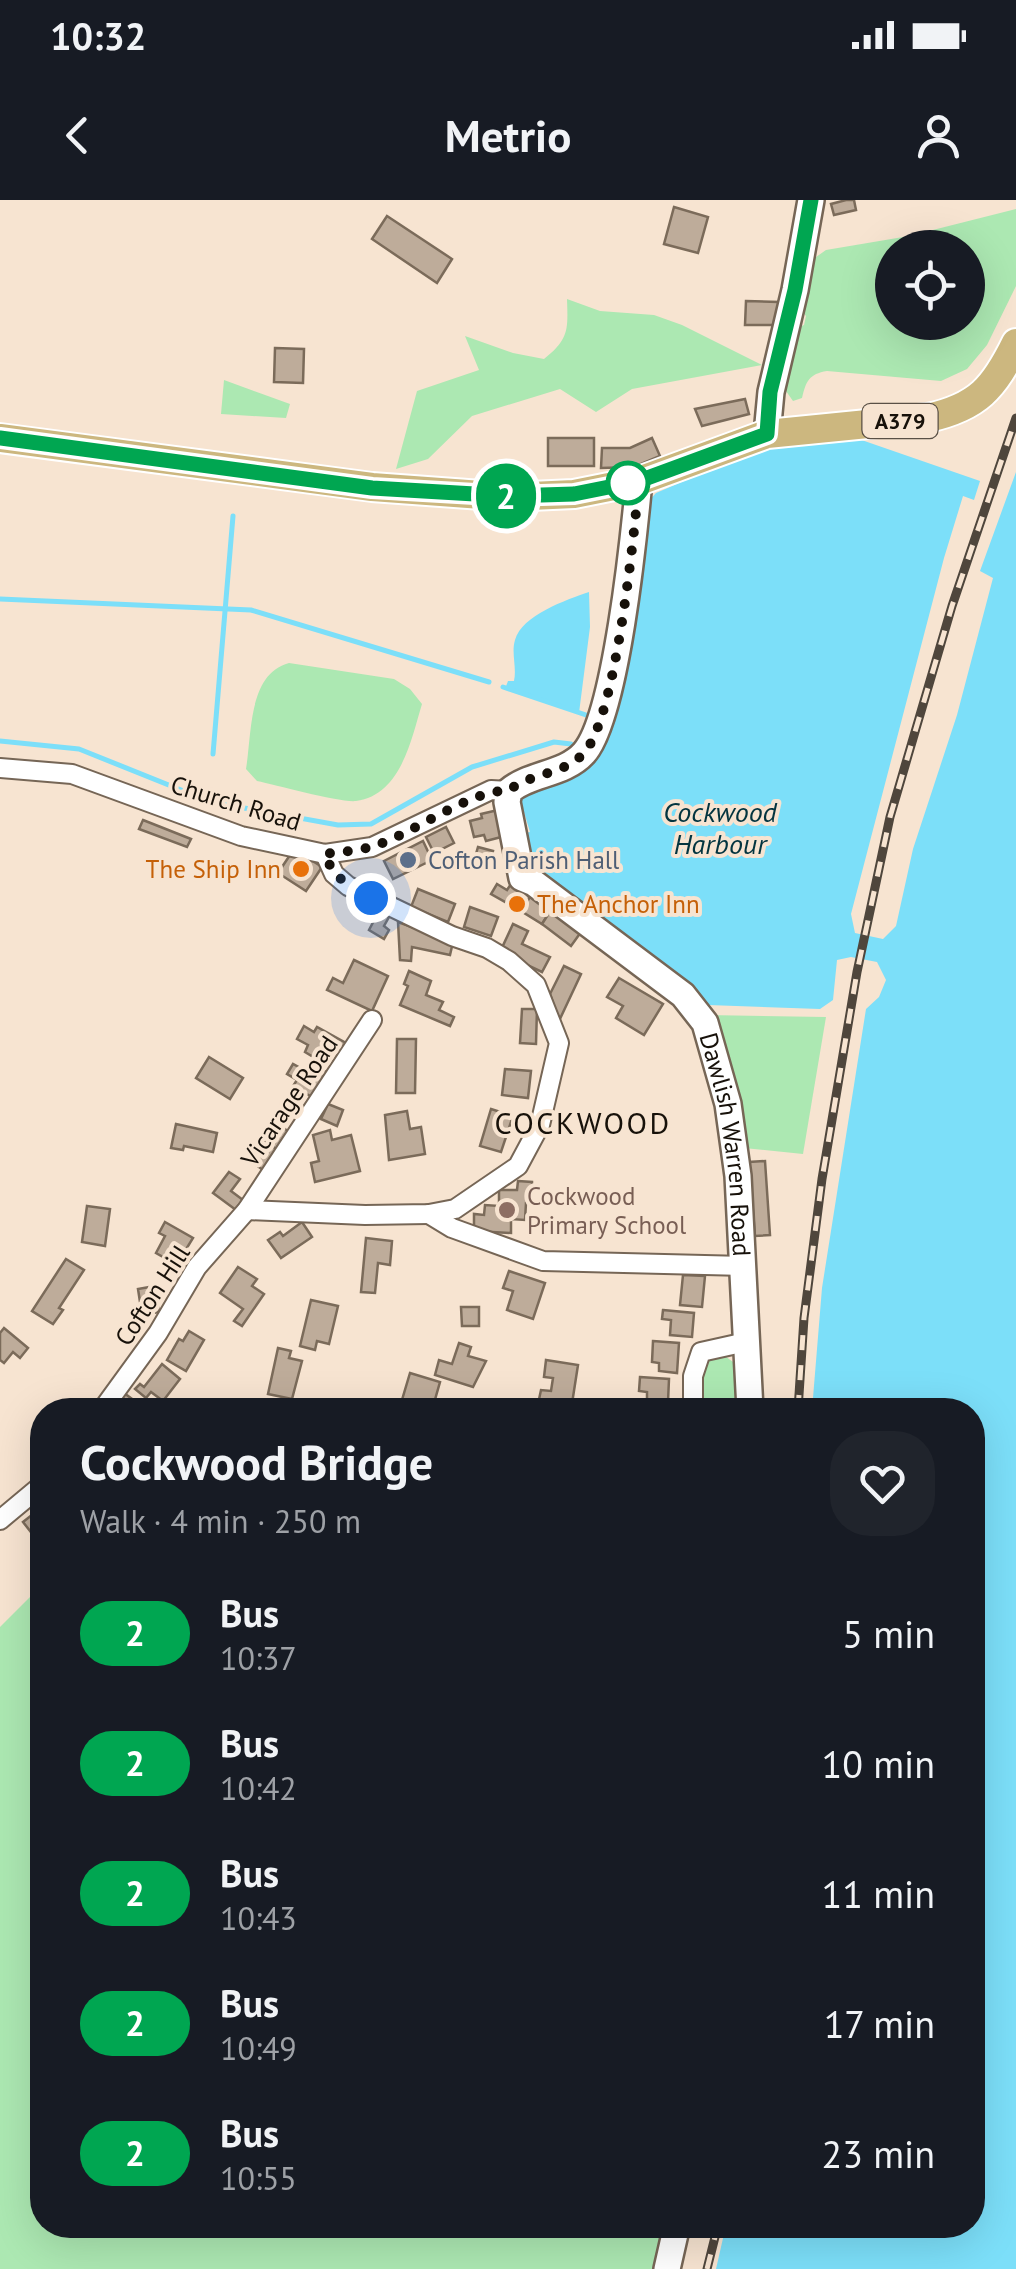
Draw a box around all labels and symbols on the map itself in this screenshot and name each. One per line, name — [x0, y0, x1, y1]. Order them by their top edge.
road number: A379 — [862, 404, 938, 438]
unlabelled marker — [607, 462, 649, 504]
line badge: 2 — [474, 464, 538, 528]
street label: Church Road — [167, 768, 305, 838]
water label: Cockwood Harbour — [663, 793, 778, 862]
place label: Cofton Parish Hall — [428, 844, 620, 876]
marker: Cofton Parish Hall — [397, 849, 419, 871]
place label: The Ship Inn — [146, 853, 281, 885]
marker: The Ship Inn — [290, 858, 312, 880]
your location — [346, 873, 396, 923]
place label: The Anchor Inn — [537, 888, 700, 920]
marker: The Anchor Inn — [506, 893, 528, 915]
street label: Vicarage Road — [233, 1029, 345, 1173]
street label: Dawlish Warren Road — [693, 1029, 758, 1257]
district label: COCKWOOD — [494, 1103, 672, 1142]
place label: Cockwood Primary School — [527, 1180, 687, 1241]
marker: Cockwood Primary School — [496, 1199, 518, 1221]
street label: Cofton Hill — [107, 1238, 197, 1352]

